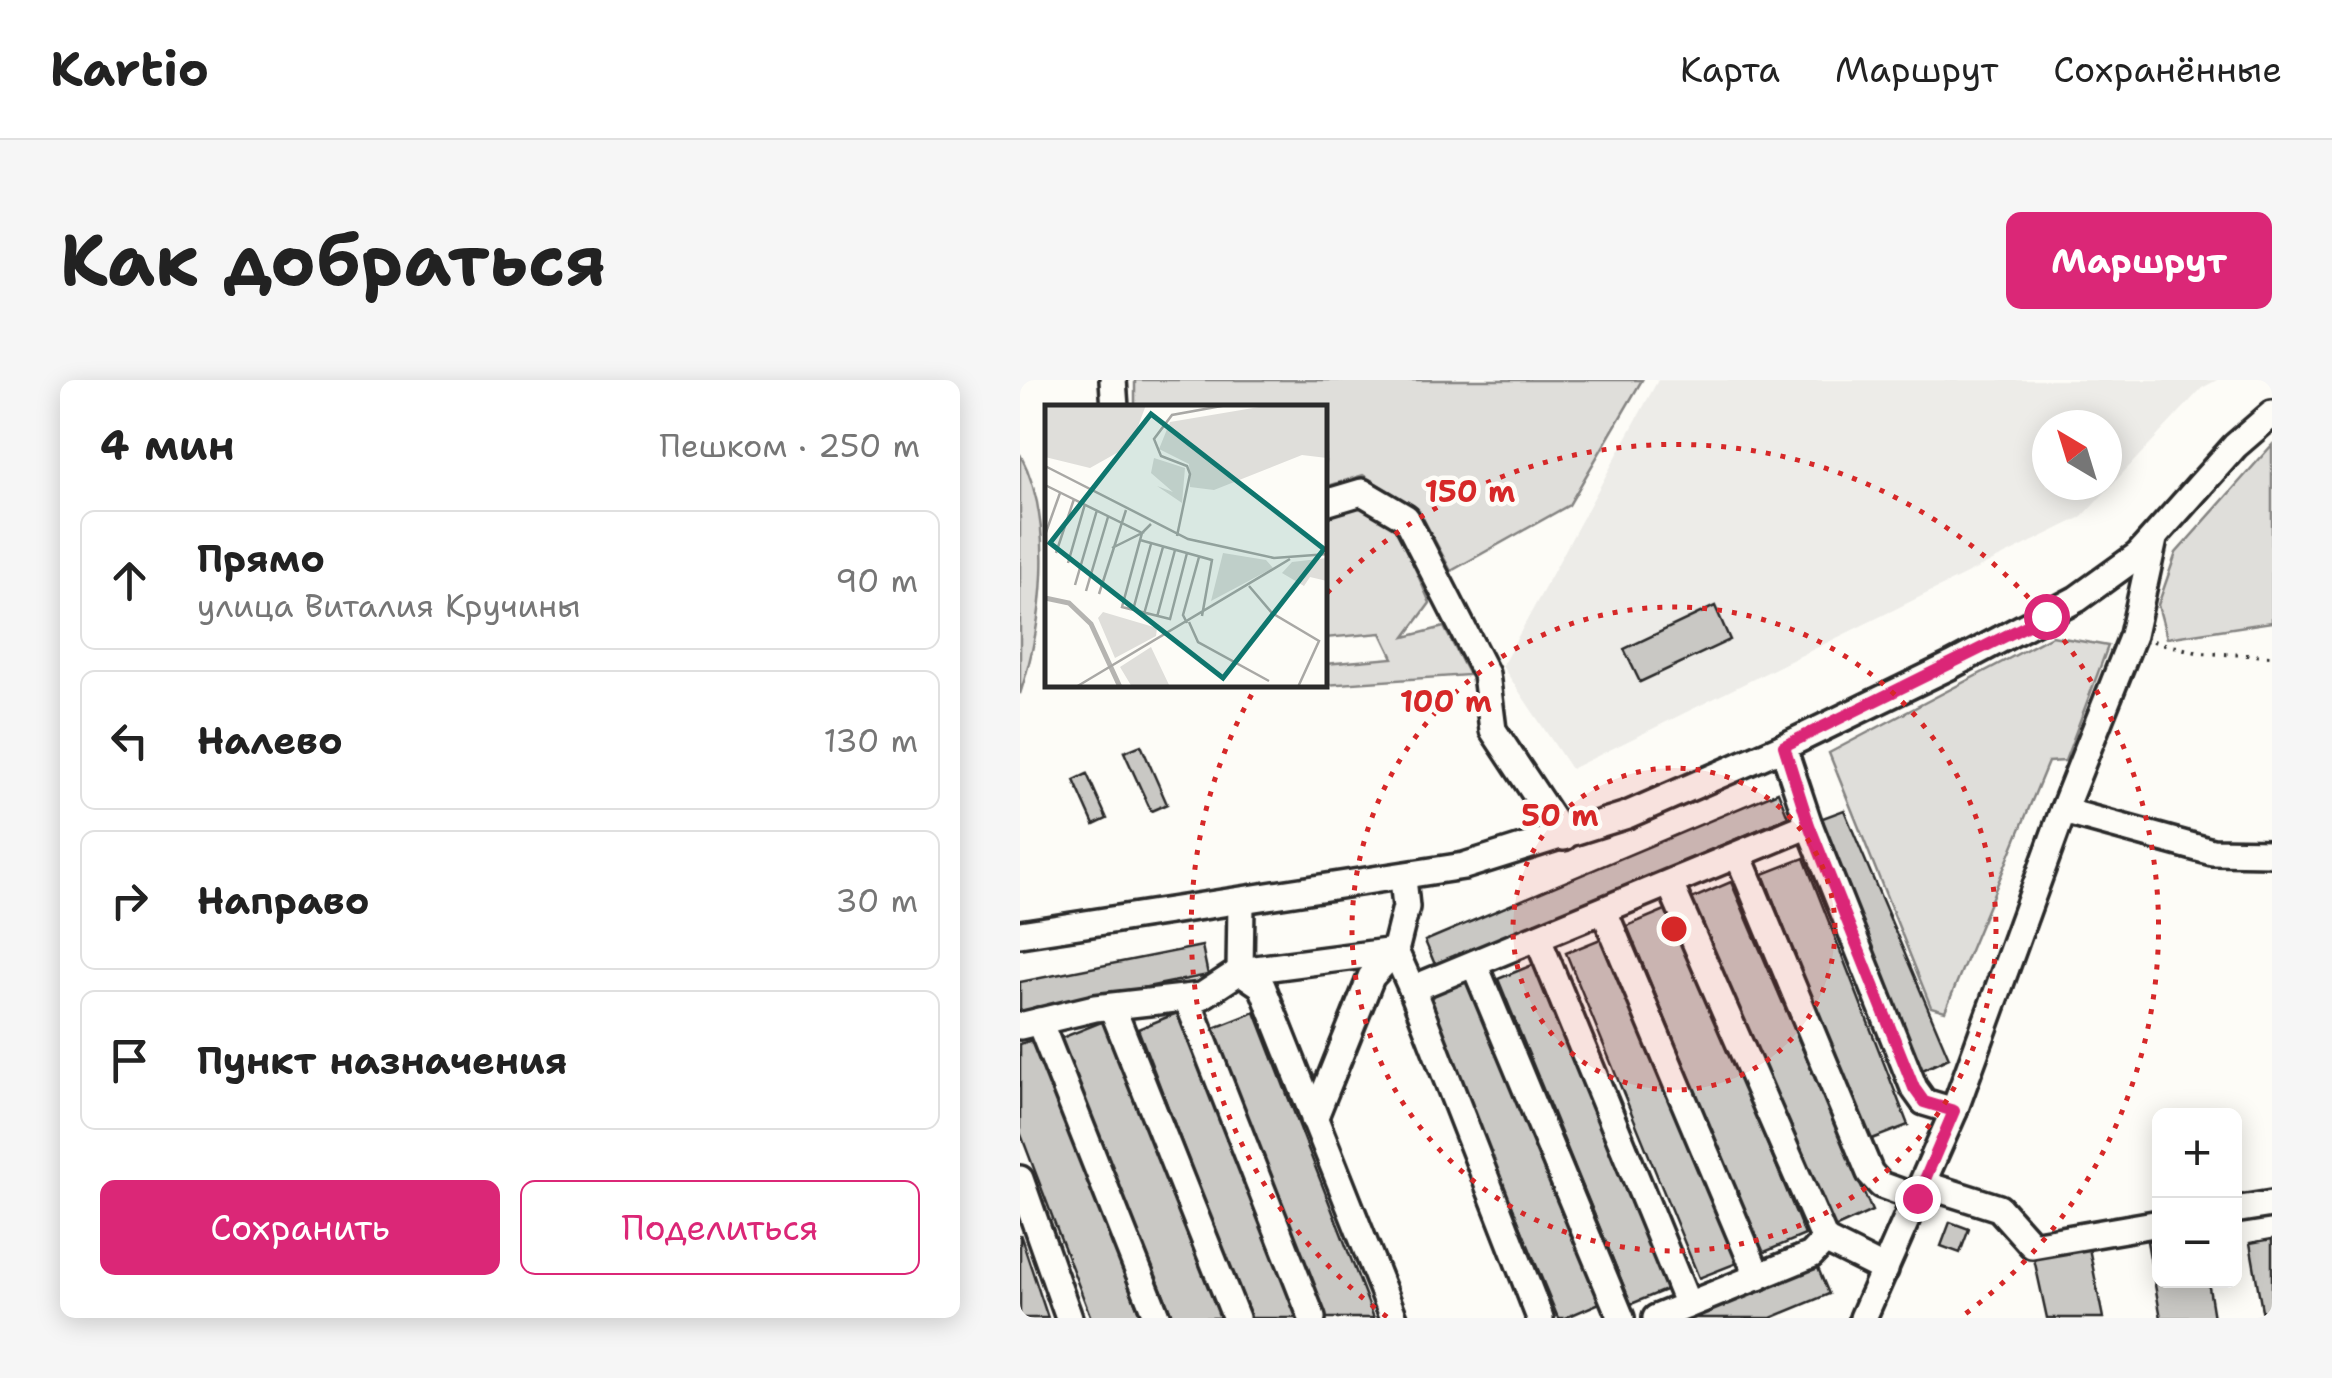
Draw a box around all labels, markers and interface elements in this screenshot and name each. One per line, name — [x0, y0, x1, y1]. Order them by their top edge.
text: Kartio — [50, 37, 209, 101]
text: Карта — [1680, 46, 1780, 93]
text: Маршрут — [1835, 46, 1998, 93]
text: Сохранённые — [2053, 46, 2282, 93]
button: Маршрут — [2006, 212, 2272, 309]
text: Как добраться — [60, 214, 606, 307]
inset map — [1045, 405, 1328, 688]
north arrow — [2032, 410, 2122, 500]
text: 4 мин — [100, 417, 235, 473]
text: Пешком · 250 m — [660, 424, 920, 467]
text: 150 m — [1425, 471, 1515, 512]
text: Прямо — [197, 533, 325, 584]
icon: ahead — [102, 553, 157, 608]
text: 90 m — [835, 559, 918, 602]
text: улица Виталия Кручины — [197, 584, 580, 627]
route start — [2024, 594, 2070, 640]
text: 100 m — [1400, 681, 1492, 722]
icon: left — [102, 713, 157, 768]
text: Налево — [197, 715, 343, 766]
text: 130 m — [823, 719, 918, 762]
text: 50 m — [1521, 795, 1599, 836]
icon: right — [102, 873, 157, 928]
text: Направо — [197, 875, 370, 926]
text: 30 m — [835, 879, 918, 922]
centre of rings — [1656, 911, 1692, 947]
icon: arrive — [102, 1033, 157, 1088]
text: Пункт назначения — [197, 1035, 567, 1086]
map controls — [2152, 1108, 2242, 1288]
button: + — [2152, 1108, 2242, 1198]
route end — [1895, 1176, 1941, 1222]
button: Сохранить — [100, 1180, 500, 1275]
button: Поделиться — [520, 1180, 920, 1275]
button: − — [2152, 1198, 2242, 1288]

